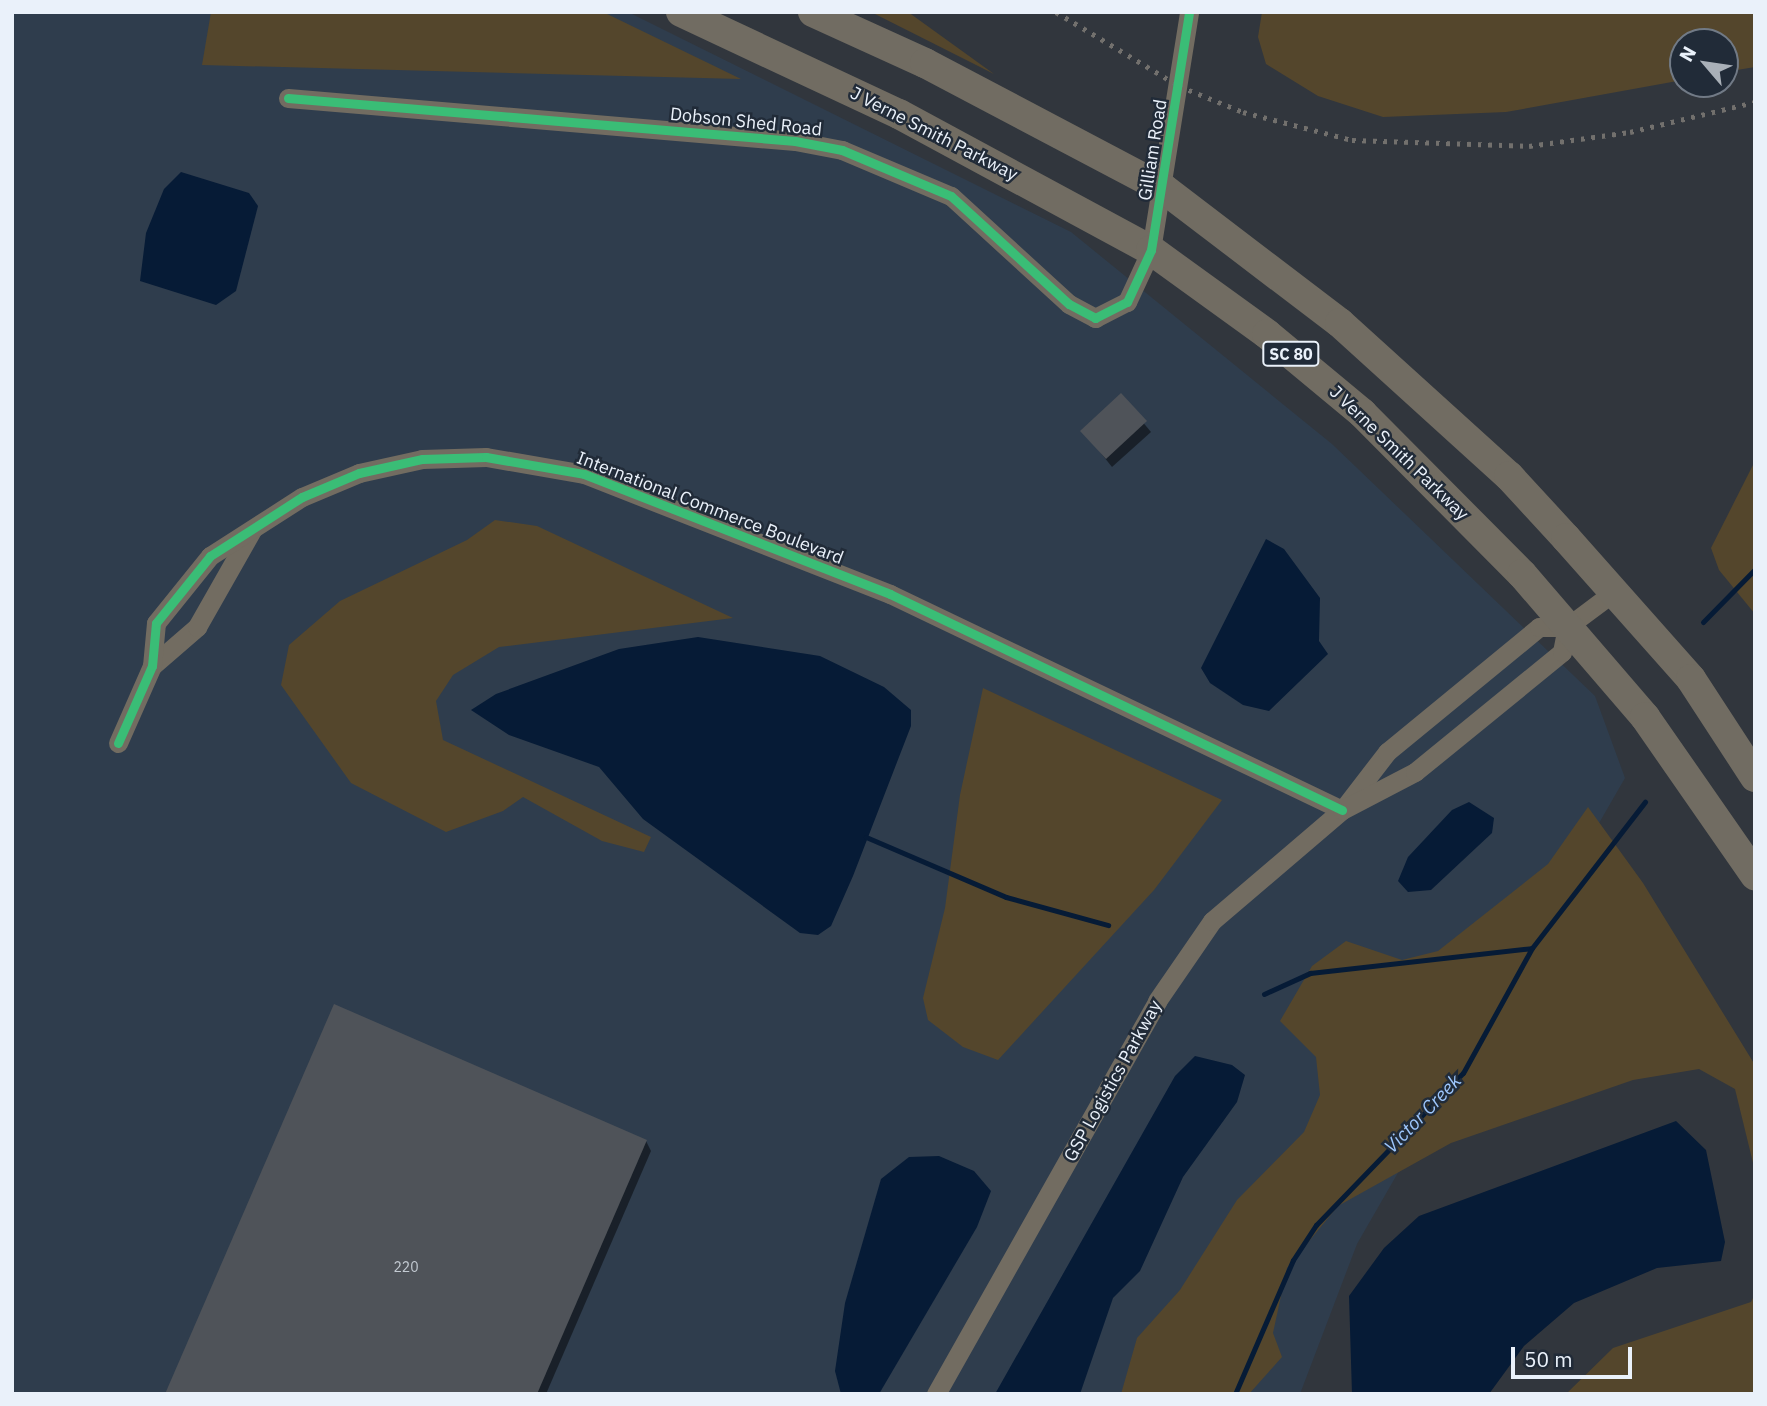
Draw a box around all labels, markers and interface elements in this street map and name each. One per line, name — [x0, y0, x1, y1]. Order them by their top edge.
north arrow — [1669, 28, 1739, 98]
text: N — [1674, 42, 1701, 66]
street label: J Verne Smith Parkway — [847, 82, 1021, 186]
street label: Gilliam Road — [1134, 98, 1172, 202]
street label: Dobson Shed Road — [669, 103, 823, 141]
road number: SC 80 — [1261, 342, 1321, 366]
street label: J Verne Smith Parkway — [1325, 381, 1473, 525]
street label: International Commerce Boulevard — [574, 447, 846, 569]
street label: GSP Logistics Parkway — [1060, 997, 1166, 1165]
water label: Victor Creek — [1380, 1070, 1466, 1158]
house number: 220 — [393, 1259, 419, 1275]
scale bar — [1515, 1332, 1636, 1376]
text: 50 m — [1524, 1345, 1573, 1373]

